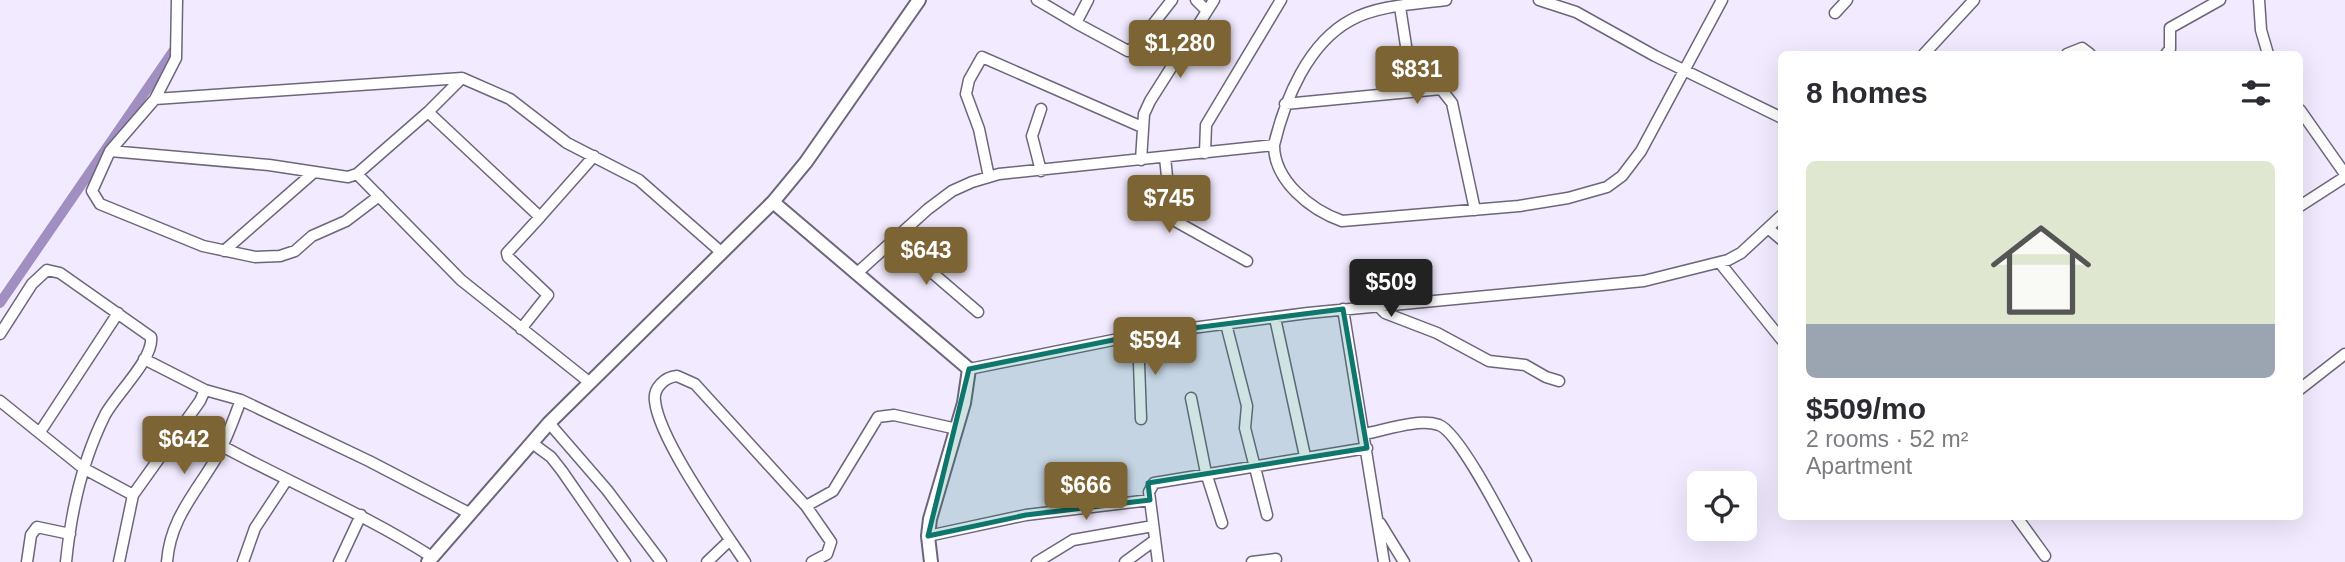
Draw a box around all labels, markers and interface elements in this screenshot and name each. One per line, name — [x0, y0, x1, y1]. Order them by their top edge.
pin: $1,280 — [1123, 20, 1237, 80]
text: $1,280 — [1145, 30, 1215, 56]
pin: $831 — [1376, 46, 1458, 106]
text: $831 — [1391, 56, 1443, 82]
icon: filters — [2237, 74, 2275, 112]
text: 8 homes — [1806, 76, 1928, 109]
pin: $745 — [1128, 176, 1210, 235]
text: $745 — [1143, 185, 1195, 211]
icon: home — [1978, 207, 2104, 333]
pin: $643 — [885, 228, 967, 287]
text: $643 — [900, 237, 952, 263]
pin: $509 — [1350, 260, 1432, 319]
text: $509 — [1365, 269, 1417, 295]
pin: $594 — [1114, 318, 1196, 377]
text: $594 — [1129, 327, 1181, 353]
text: $509/mo — [1806, 392, 1926, 425]
pin: $642 — [143, 416, 225, 476]
text: $642 — [158, 426, 210, 452]
text: 2 rooms · 52 m² — [1806, 426, 1968, 452]
text: Apartment — [1806, 453, 1912, 479]
pin: $666 — [1045, 462, 1127, 522]
map controls — [1687, 471, 1757, 541]
button: locate — [1687, 471, 1757, 541]
text: $666 — [1060, 472, 1112, 498]

